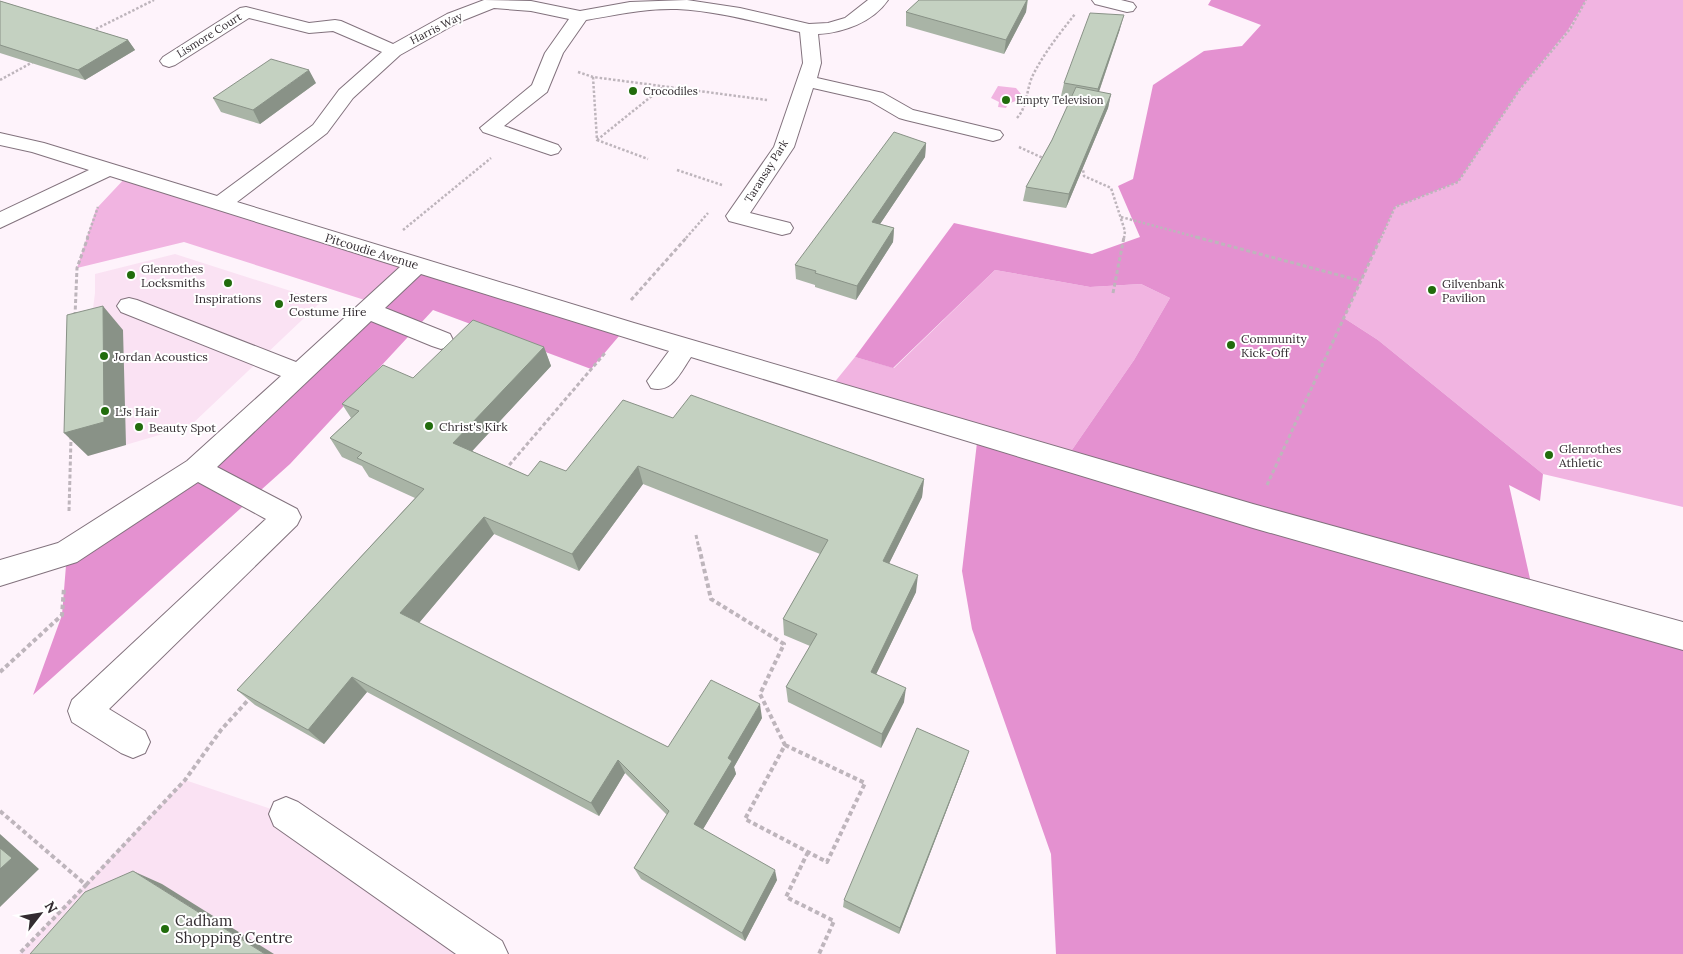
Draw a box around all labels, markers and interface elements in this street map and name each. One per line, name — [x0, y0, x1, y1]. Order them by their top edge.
street label: Lismore Court — [174, 9, 245, 61]
street label: Harris Way — [408, 9, 465, 47]
place label: Crocodiles — [643, 84, 698, 98]
marker: Crocodiles — [627, 85, 639, 97]
place label: Empty Television — [1016, 93, 1104, 107]
marker: Empty Television — [1000, 94, 1012, 106]
street label: Taransay Park — [741, 137, 791, 205]
street label: Pitcoudie Avenue — [323, 230, 421, 272]
place label: Glenrothes Locksmiths — [141, 261, 205, 290]
marker: Glenrothes Locksmiths — [125, 269, 137, 281]
place label: Gilvenbank Pavilion — [1442, 276, 1505, 305]
marker: Inspirations — [222, 277, 234, 289]
marker: Gilvenbank Pavilion — [1426, 284, 1438, 296]
place label: Jesters Costume Hire — [288, 290, 367, 319]
place label: Inspirations — [195, 291, 262, 306]
marker: Jesters Costume Hire — [273, 298, 285, 310]
place label: Community Kick-Off — [1241, 331, 1308, 360]
marker: Community Kick-Off — [1225, 339, 1237, 351]
place label: Jordan Acoustics — [113, 349, 208, 364]
marker: Jordan Acoustics — [98, 350, 110, 362]
place label: LJs Hair — [115, 404, 160, 419]
marker: LJs Hair — [99, 405, 111, 417]
place label: Christ's Kirk — [439, 419, 508, 434]
place label: Beauty Spot — [149, 420, 216, 435]
marker: Christ's Kirk — [423, 420, 435, 432]
marker: Beauty Spot — [133, 421, 145, 433]
place label: Glenrothes Athletic — [1558, 441, 1622, 470]
marker: Glenrothes Athletic — [1543, 449, 1555, 461]
north arrow — [15, 889, 65, 939]
text: N — [41, 898, 62, 917]
place label: Cadham Shopping Centre — [175, 911, 293, 947]
marker: Cadham Shopping Centre — [159, 923, 171, 935]

